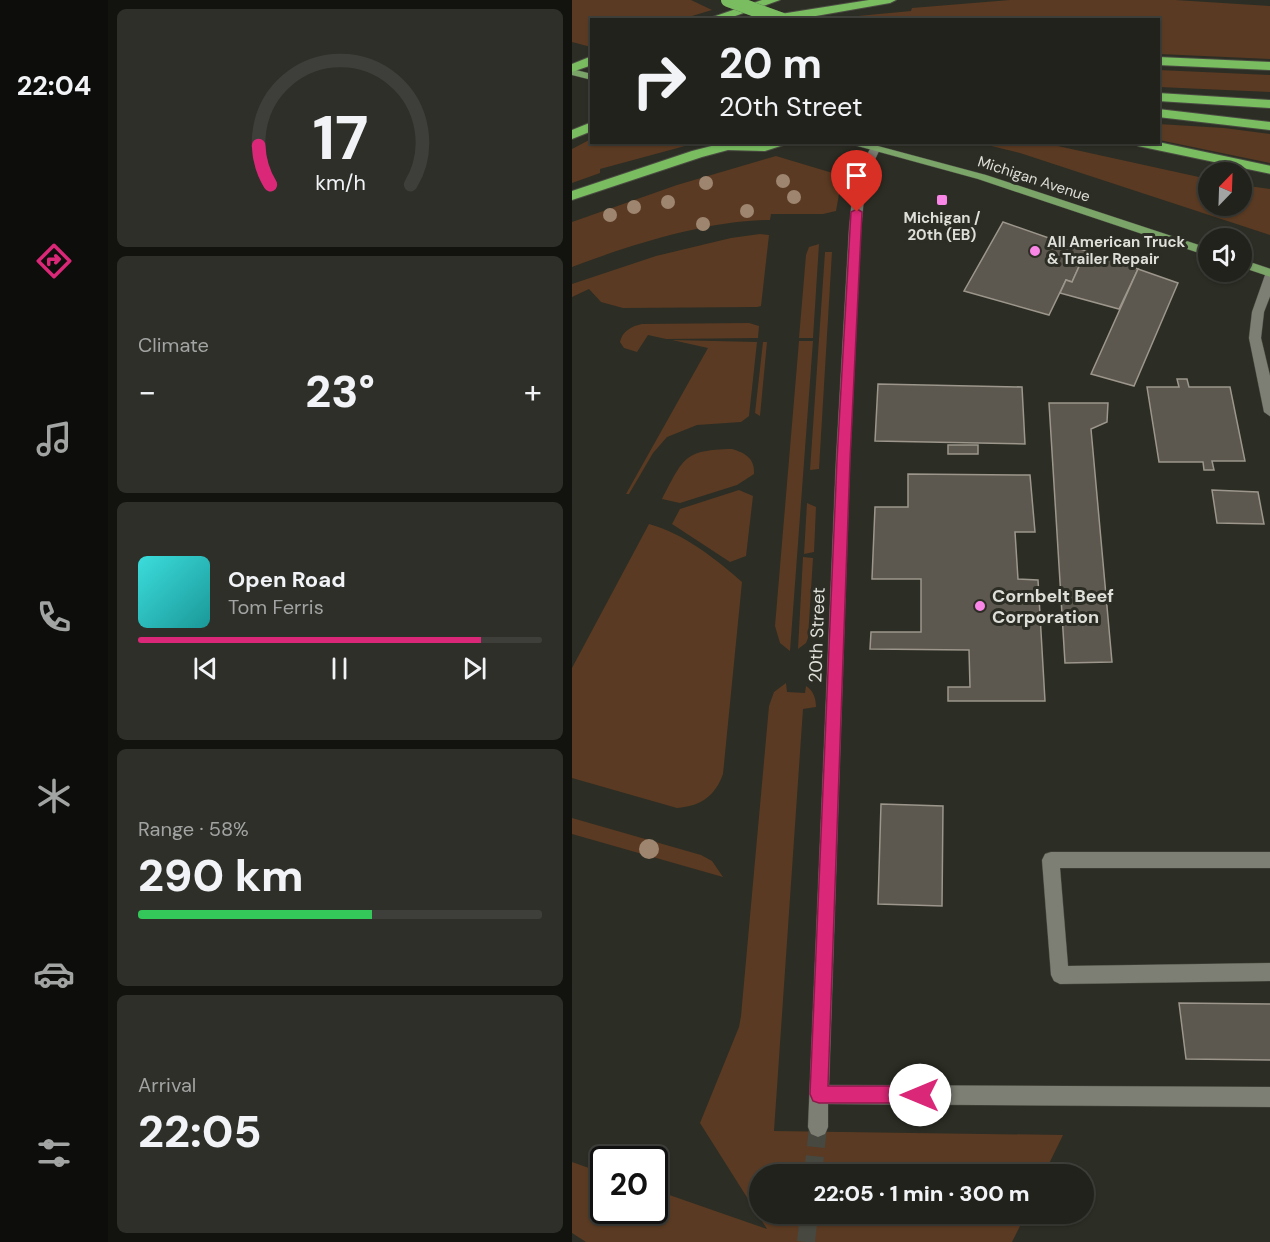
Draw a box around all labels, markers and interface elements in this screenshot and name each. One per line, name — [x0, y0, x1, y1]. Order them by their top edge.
text: 20 m — [719, 36, 822, 91]
icon: right — [620, 42, 698, 120]
text: 22:04 — [17, 68, 91, 103]
text: 20th Street — [719, 89, 863, 124]
text: 17 — [312, 97, 368, 178]
pin — [831, 150, 882, 212]
street label: Michigan Avenue — [975, 151, 1093, 207]
icon: arrive — [840, 159, 873, 192]
north arrow — [1198, 162, 1252, 216]
map controls — [1198, 162, 1252, 282]
text: km/h — [315, 169, 365, 197]
marker: Michigan / 20th (EB) — [935, 193, 949, 207]
place label: Michigan / 20th (EB) — [904, 208, 981, 245]
button: sound — [1198, 228, 1252, 282]
place label: All American Truck & Trailer Repair — [1047, 232, 1186, 269]
icon: directions — [33, 240, 75, 282]
marker: All American Truck & Trailer Repair — [1028, 244, 1042, 258]
text: Climate — [138, 332, 209, 358]
text: 23° — [305, 362, 375, 421]
text: − — [138, 370, 156, 413]
text: + — [524, 370, 542, 413]
icon: music — [33, 418, 75, 460]
text: Open Road — [228, 565, 346, 594]
place label: Cornbelt Beef Corporation — [992, 584, 1114, 629]
street label: 20th Street — [803, 587, 831, 683]
text: Tom Ferris — [228, 594, 324, 620]
icon: phone — [33, 596, 75, 638]
marker: Cornbelt Beef Corporation — [973, 599, 987, 613]
icon: previous — [189, 652, 222, 685]
icon: pause — [323, 652, 356, 685]
icon: next — [458, 652, 491, 685]
icon: climate — [33, 775, 75, 817]
text: Range · 58% — [138, 816, 249, 842]
text: 290 km — [138, 846, 304, 905]
icon: car — [33, 953, 75, 995]
position arrow — [888, 1063, 952, 1127]
text: Arrival — [138, 1072, 196, 1098]
text: 22:05 — [138, 1102, 262, 1161]
icon: filters — [33, 1132, 75, 1174]
speed limit sign: 20 — [590, 1146, 668, 1224]
text: 22:05 · 1 min · 300 m — [813, 1179, 1030, 1208]

